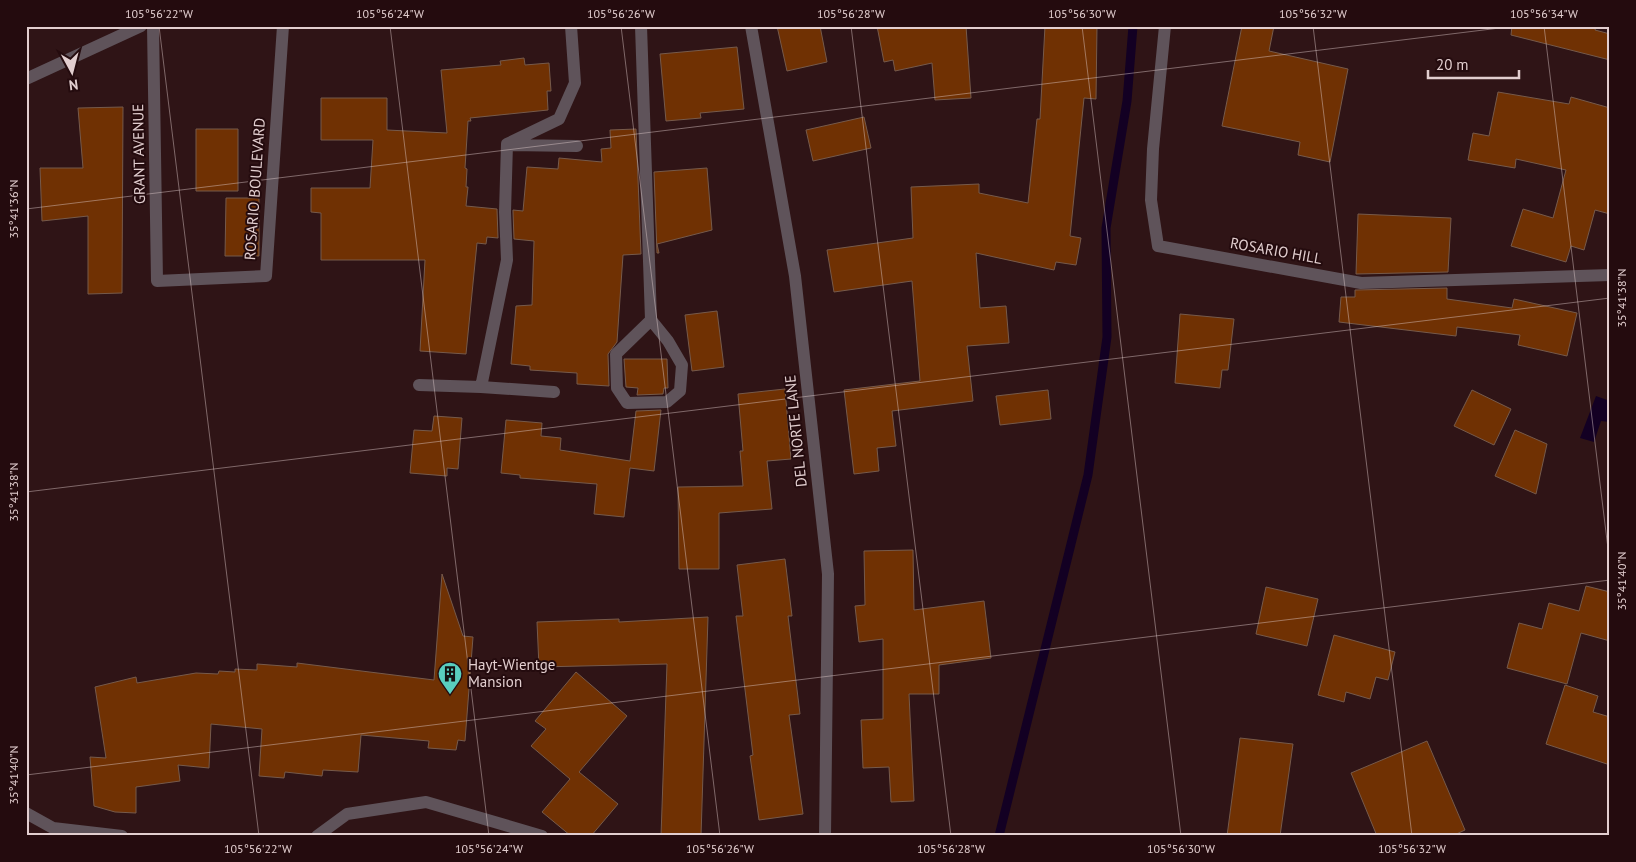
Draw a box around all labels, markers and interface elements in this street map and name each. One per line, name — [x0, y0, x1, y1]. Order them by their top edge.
text: 105°56'22"W — [125, 6, 193, 21]
text: 105°56'24"W — [356, 6, 424, 21]
text: 105°56'26"W — [587, 6, 655, 21]
text: 105°56'28"W — [817, 6, 885, 21]
text: 105°56'30"W — [1048, 6, 1116, 21]
text: 105°56'32"W — [1279, 6, 1347, 21]
text: 105°56'34"W — [1510, 6, 1578, 21]
north arrow — [48, 48, 98, 98]
scale bar — [1428, 48, 1520, 80]
text: 20 m — [1436, 55, 1469, 74]
text: N — [68, 75, 79, 94]
street label: GRANT AVENUE — [128, 104, 149, 204]
street label: ROSARIO BOULEVARD — [240, 117, 269, 261]
text: 35°41'36"N — [6, 179, 21, 239]
street label: ROSARIO HILL — [1229, 233, 1324, 268]
text: 35°41'38"N — [1614, 268, 1629, 328]
street label: DEL NORTE LANE — [780, 374, 811, 488]
text: 35°41'38"N — [6, 462, 21, 522]
text: 35°41'40"N — [1614, 551, 1629, 611]
place label: Hayt-Wientge Mansion — [468, 655, 555, 691]
building icon: Hayt-Wientge Mansion — [437, 661, 463, 695]
text: 35°41'40"N — [6, 745, 21, 805]
text: 105°56'22"W — [224, 841, 292, 856]
text: 105°56'24"W — [455, 841, 523, 856]
text: 105°56'26"W — [686, 841, 754, 856]
text: 105°56'28"W — [917, 841, 985, 856]
text: 105°56'30"W — [1147, 841, 1215, 856]
text: 105°56'32"W — [1378, 841, 1446, 856]

